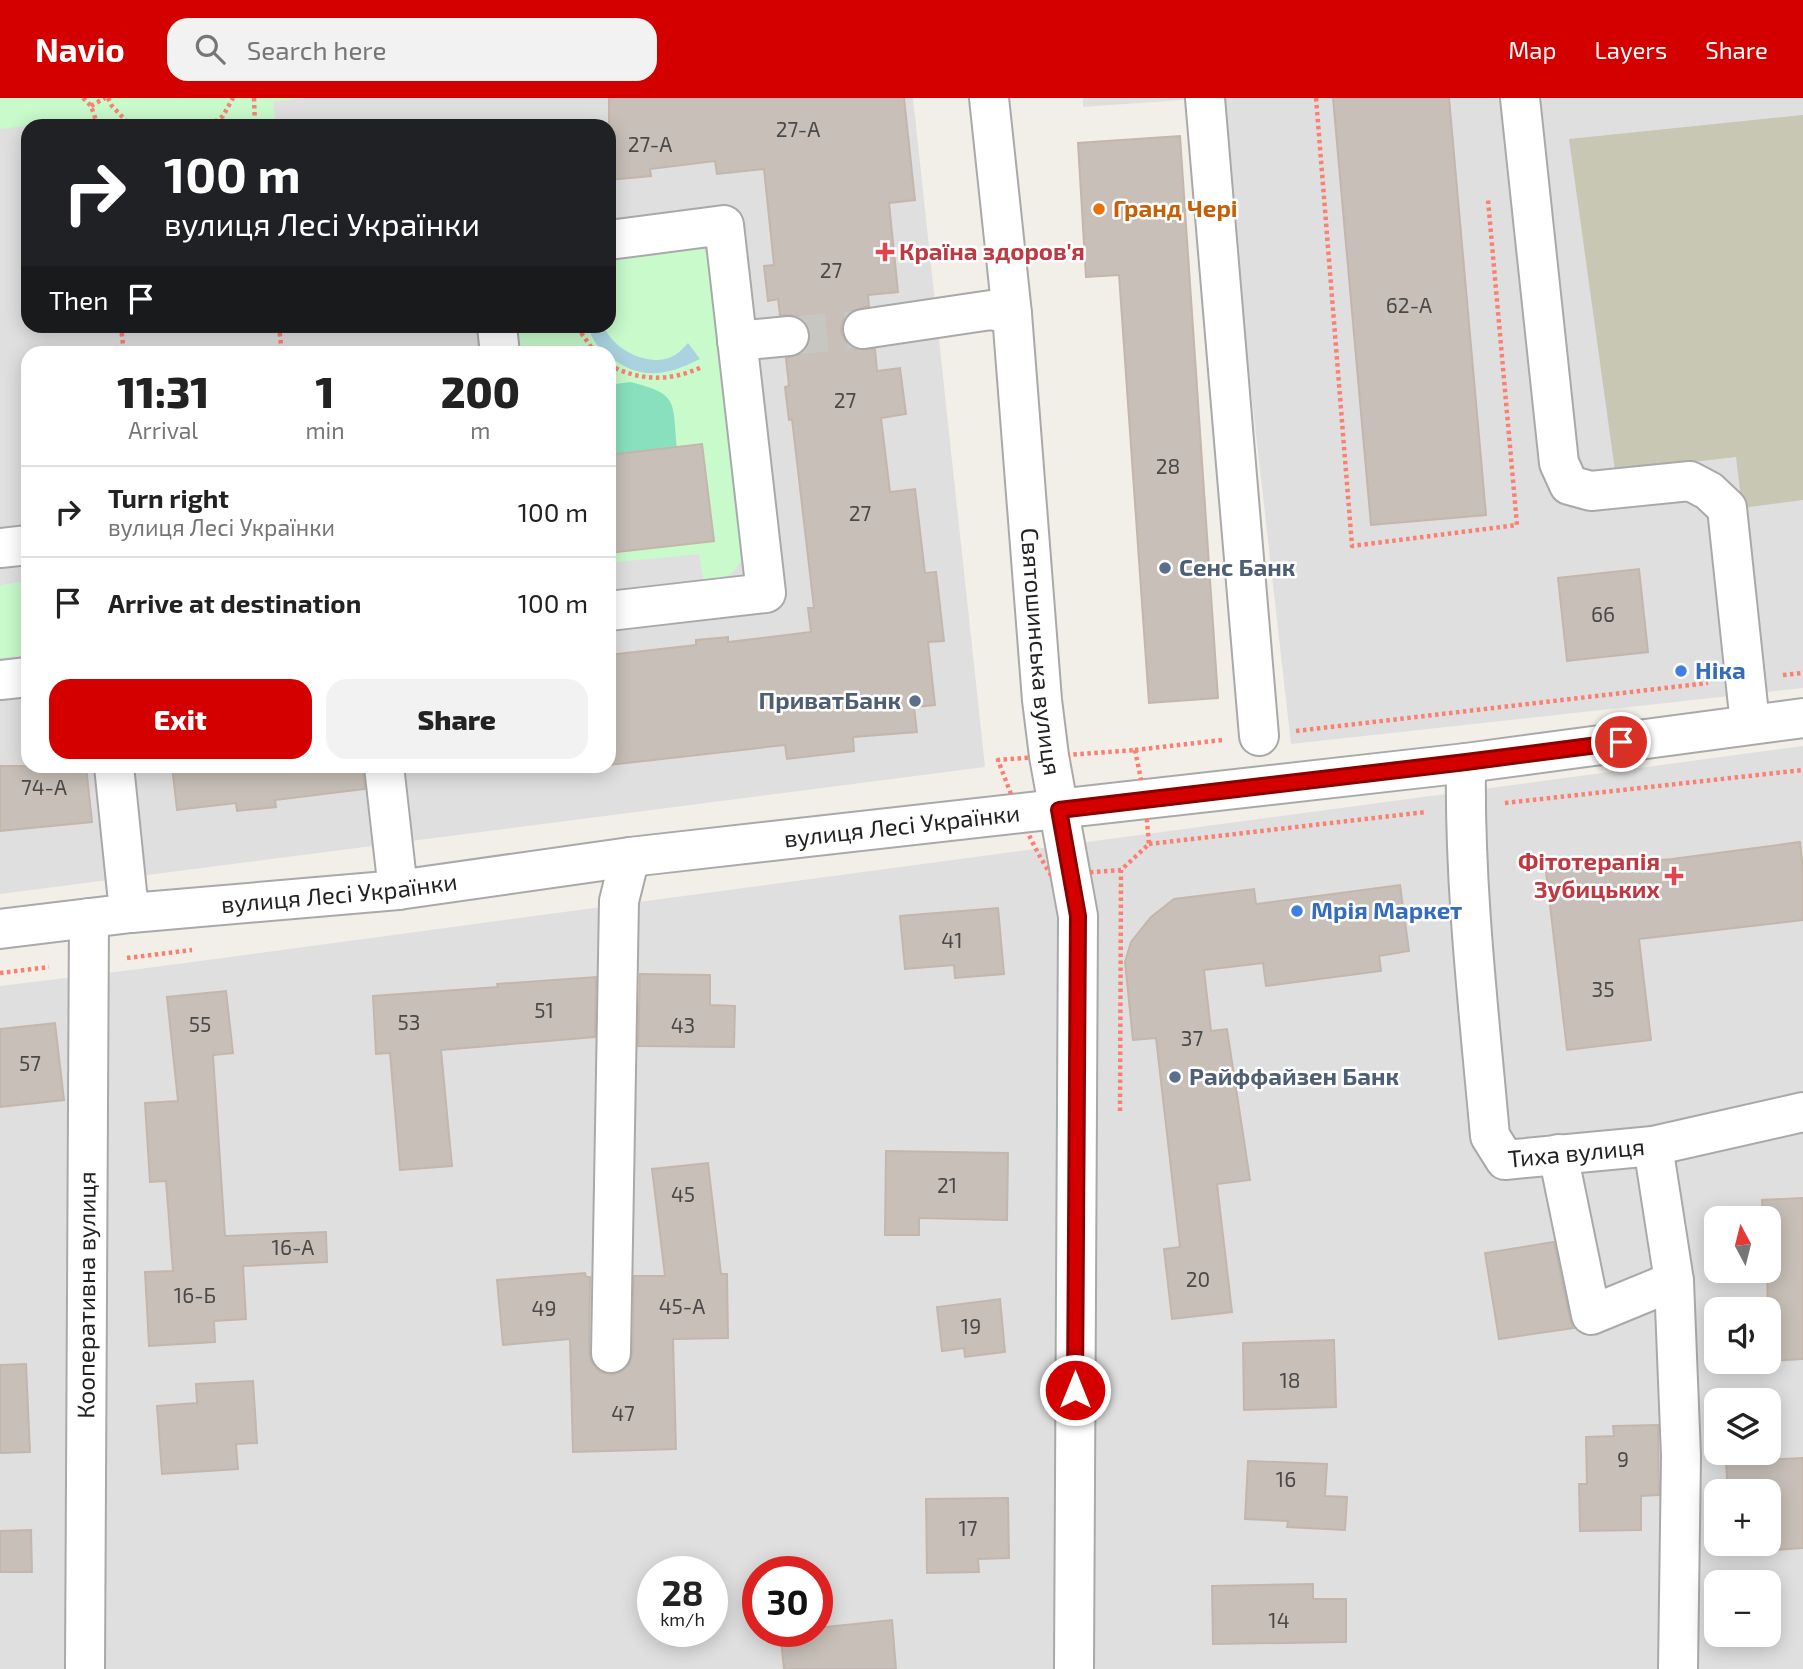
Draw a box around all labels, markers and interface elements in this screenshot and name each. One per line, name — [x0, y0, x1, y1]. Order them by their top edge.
search box — [167, 18, 657, 81]
text: Navio — [35, 29, 125, 69]
icon: search — [191, 30, 229, 68]
text: Search here — [247, 34, 386, 65]
text: Map — [1508, 35, 1556, 64]
text: Layers — [1594, 35, 1667, 64]
text: Share — [1705, 35, 1768, 64]
house number: 27-А — [776, 116, 820, 141]
house number: 27-А — [628, 131, 672, 156]
text: 100 m — [164, 144, 301, 203]
icon: right — [49, 147, 140, 238]
place label: Гранд Чері — [1113, 193, 1238, 222]
marker: Гранд Чері — [1091, 201, 1107, 217]
text: вулиця Лесі Українки — [164, 204, 480, 242]
place label: Країна здоров'я — [899, 236, 1085, 265]
marker: Країна здоров'я — [877, 244, 893, 260]
house number: 27 — [820, 257, 843, 282]
icon: arrive — [122, 280, 160, 318]
text: Then — [49, 284, 108, 315]
house number: 62-А — [1386, 292, 1432, 317]
text: 11:31 — [117, 366, 209, 416]
text: 1 — [316, 366, 334, 416]
text: 200 — [441, 366, 520, 416]
house number: 27 — [834, 387, 857, 412]
text: Arrival — [128, 416, 198, 444]
text: min — [305, 416, 345, 444]
text: m — [470, 416, 490, 444]
house number: 28 — [1156, 453, 1180, 478]
text: Turn right — [108, 482, 229, 513]
icon: right — [49, 493, 87, 531]
text: 100 m — [518, 496, 588, 527]
house number: 27 — [849, 500, 872, 525]
text: вулиця Лесі Українки — [108, 513, 335, 541]
street label: Святошинська вулиця — [1016, 527, 1068, 777]
place label: Сенс Банк — [1179, 552, 1296, 581]
marker: Сенс Банк — [1157, 560, 1173, 576]
icon: arrive — [49, 584, 87, 622]
text: Arrive at destination — [108, 587, 361, 618]
text: 100 m — [518, 587, 588, 618]
house number: 66 — [1591, 601, 1615, 626]
place label: Ніка — [1695, 655, 1746, 684]
marker: Ніка — [1673, 663, 1689, 679]
button: Exit — [49, 679, 312, 759]
button: Share — [326, 679, 588, 759]
place label: ПриватБанк — [759, 685, 901, 714]
marker: ПриватБанк — [907, 693, 923, 709]
pin — [1591, 712, 1651, 772]
icon: arrive — [1602, 723, 1640, 761]
house number: 74-А — [21, 774, 67, 799]
street label: вулиця Лесі Українки — [782, 797, 1021, 853]
place label: Фітотерапія Зубицьких — [1518, 846, 1660, 903]
street label: вулиця Лесі Українки — [220, 866, 459, 918]
marker: Фітотерапія Зубицьких — [1666, 868, 1682, 884]
place label: Мрія Маркет — [1311, 895, 1462, 924]
marker: Мрія Маркет — [1289, 903, 1305, 919]
house number: 41 — [941, 927, 963, 952]
house number: 35 — [1592, 976, 1614, 1001]
house number: 51 — [534, 997, 554, 1022]
house number: 53 — [398, 1009, 420, 1034]
house number: 55 — [189, 1011, 211, 1036]
house number: 43 — [671, 1012, 695, 1037]
house number: 37 — [1181, 1025, 1203, 1050]
house number: 57 — [19, 1050, 41, 1075]
place label: Райффайзен Банк — [1189, 1061, 1400, 1090]
marker: Райффайзен Банк — [1167, 1069, 1183, 1085]
street label: Тиха вулиця — [1507, 1131, 1646, 1173]
street label: Кооперативна вулиця — [70, 1171, 101, 1419]
house number: 21 — [937, 1172, 957, 1197]
house number: 45 — [671, 1181, 695, 1206]
north arrow — [1704, 1206, 1782, 1283]
map controls — [1704, 1206, 1781, 1647]
house number: 16-А — [272, 1234, 314, 1259]
house number: 20 — [1186, 1266, 1210, 1291]
house number: 16-Б — [174, 1282, 216, 1307]
house number: 45-А — [659, 1293, 705, 1318]
house number: 49 — [532, 1295, 556, 1320]
button: sound — [1704, 1297, 1781, 1374]
house number: 19 — [961, 1313, 981, 1338]
position arrow — [1038, 1353, 1112, 1427]
house number: 18 — [1279, 1367, 1301, 1392]
button: layers — [1704, 1388, 1781, 1465]
house number: 47 — [611, 1400, 635, 1425]
house number: 9 — [1617, 1446, 1629, 1471]
house number: 16 — [1276, 1466, 1296, 1491]
button: + — [1704, 1479, 1781, 1556]
house number: 17 — [958, 1515, 978, 1540]
speed limit sign: 30 — [742, 1556, 833, 1647]
button: − — [1704, 1570, 1781, 1647]
text: 28 — [661, 1571, 704, 1613]
house number: 14 — [1268, 1607, 1290, 1632]
text: km/h — [660, 1608, 705, 1630]

